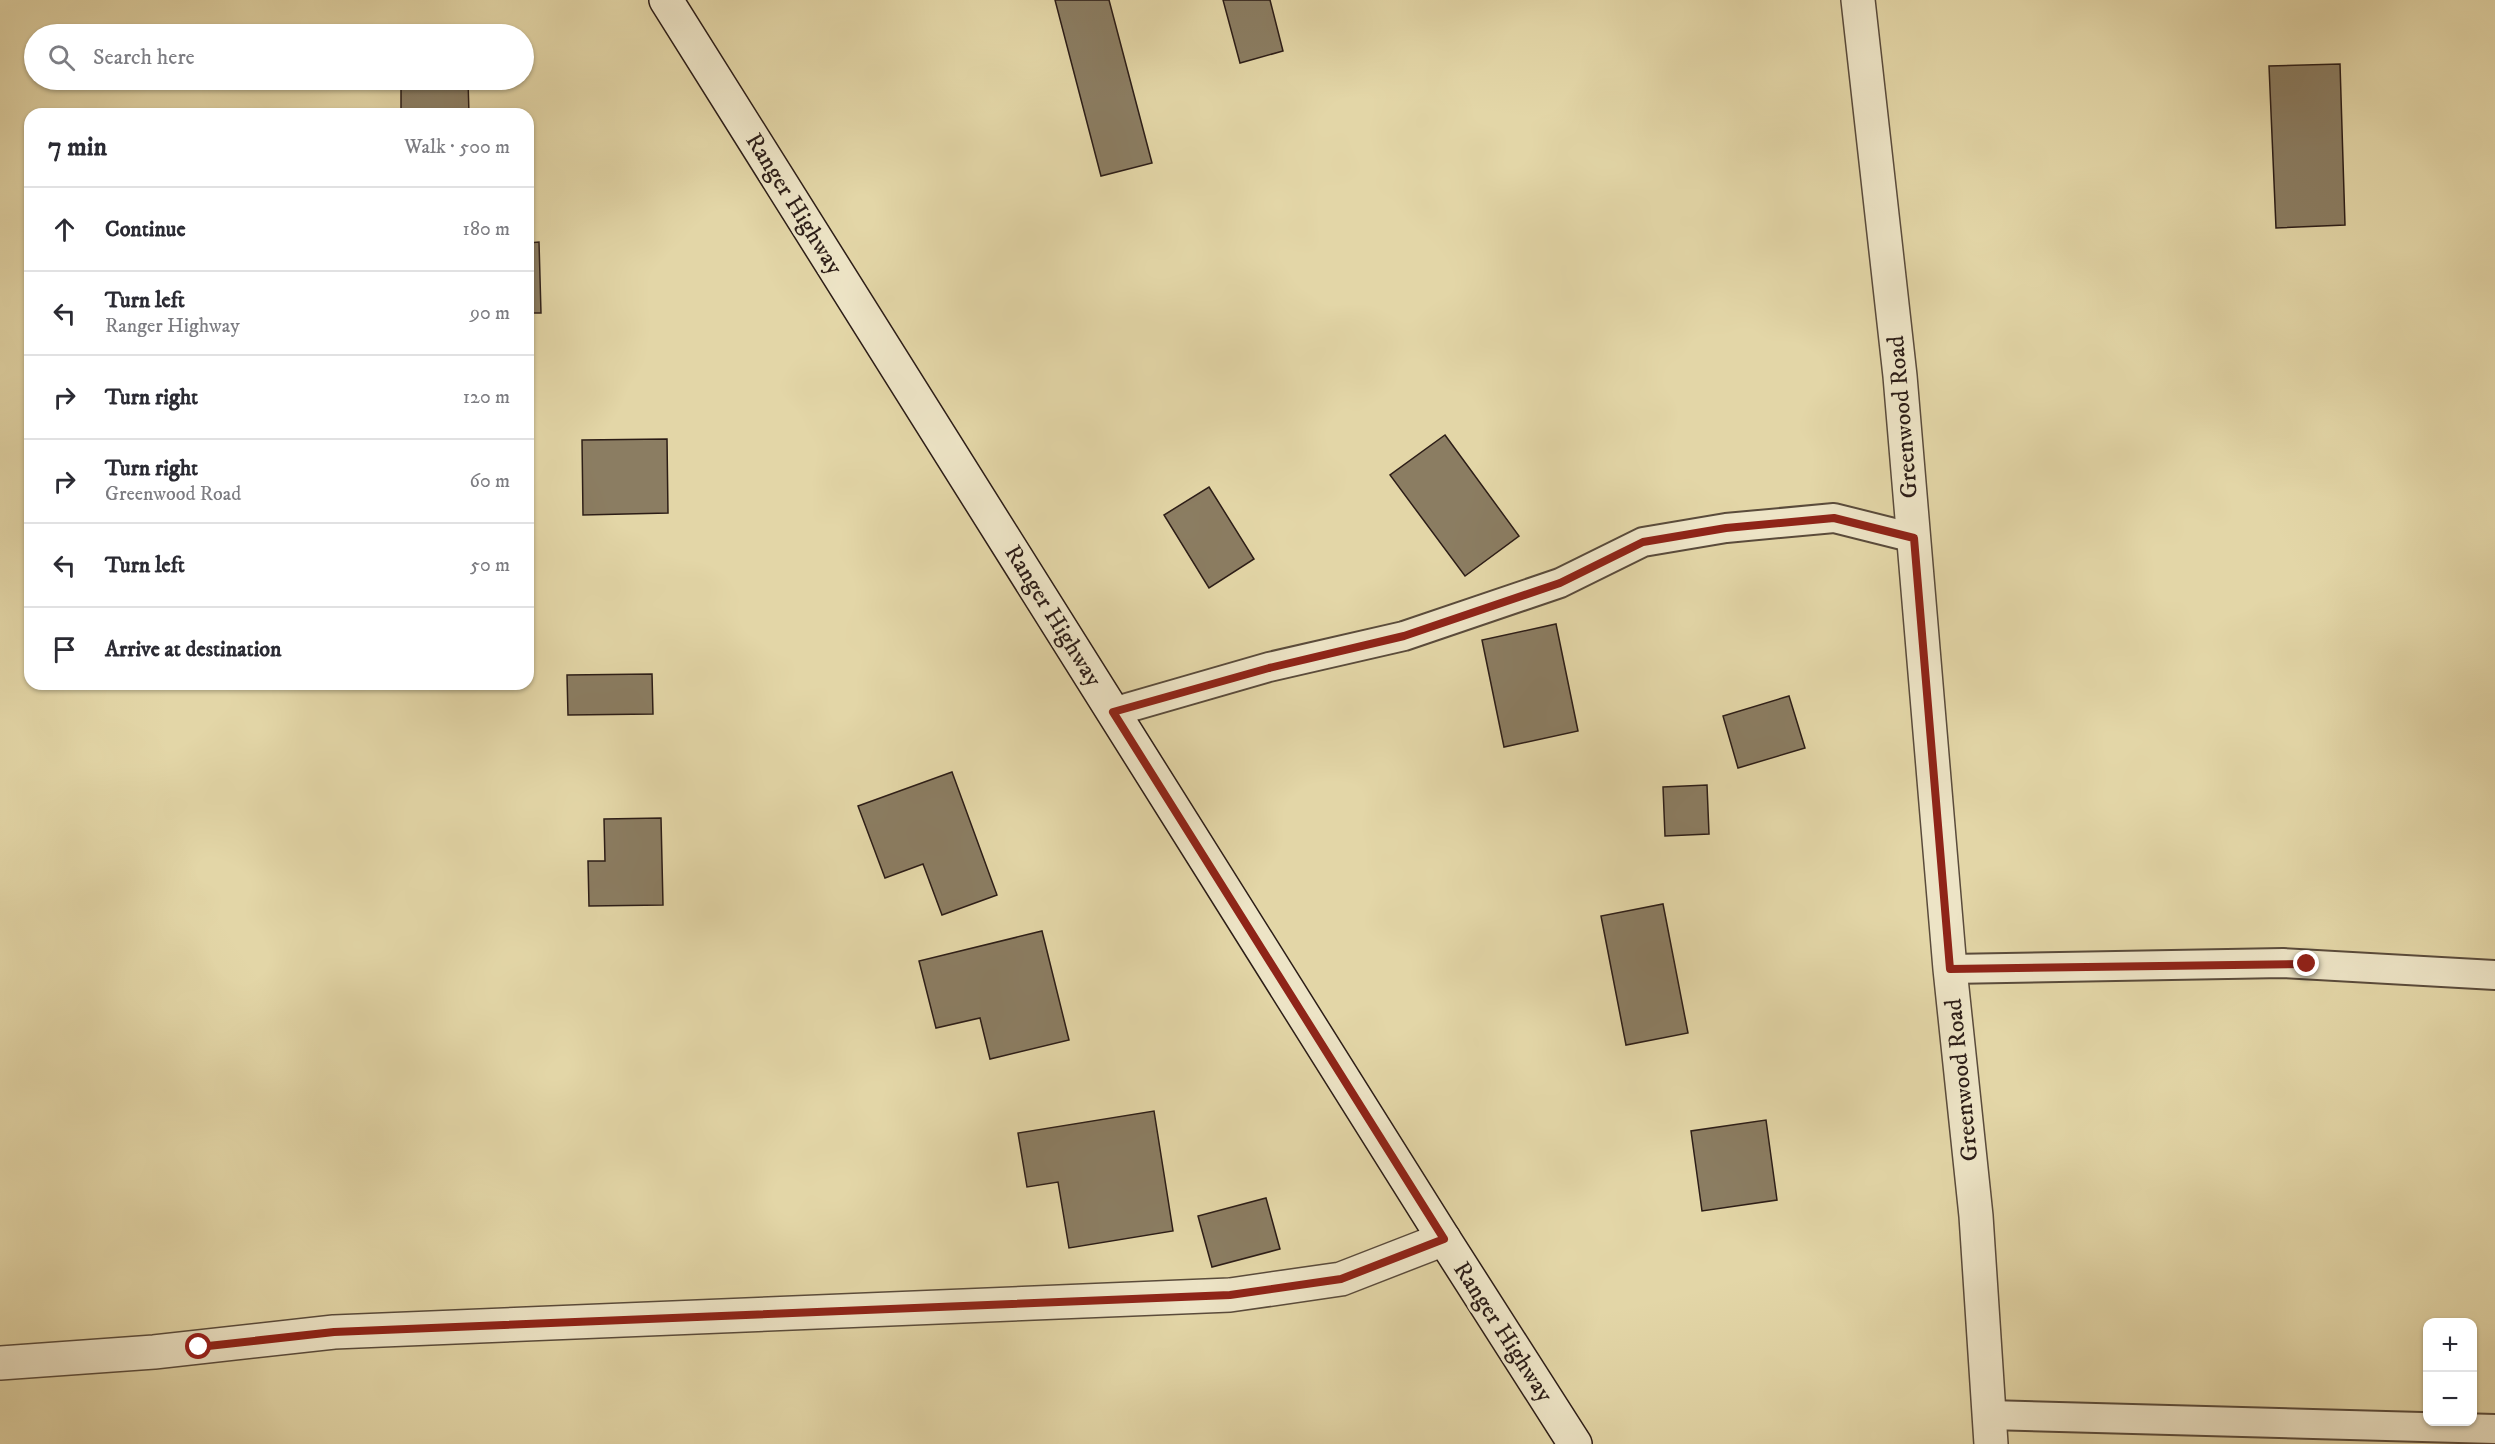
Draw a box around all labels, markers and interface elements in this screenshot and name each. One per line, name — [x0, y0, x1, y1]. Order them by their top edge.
search box — [24, 24, 534, 90]
icon: search — [45, 41, 78, 74]
text: Search here — [93, 44, 195, 71]
street label: Ranger Highway — [738, 128, 850, 281]
text: 7 min — [48, 131, 107, 164]
text: Walk · 500 m — [404, 135, 510, 160]
icon: ahead — [48, 213, 81, 246]
text: Continue — [105, 216, 186, 243]
text: 180 m — [463, 217, 510, 242]
text: Turn left — [105, 287, 185, 314]
icon: left — [48, 297, 81, 330]
text: 90 m — [470, 301, 510, 326]
text: Ranger Highway — [105, 314, 240, 339]
street label: Greenwood Road — [1881, 334, 1925, 500]
icon: right — [48, 381, 81, 414]
text: Turn right — [105, 384, 198, 411]
text: 120 m — [463, 385, 510, 410]
text: Turn right — [105, 455, 198, 482]
icon: right — [48, 465, 81, 498]
text: 60 m — [470, 469, 510, 494]
text: Greenwood Road — [105, 482, 241, 507]
street label: Ranger Highway — [997, 540, 1109, 693]
icon: left — [48, 549, 81, 582]
text: Turn left — [105, 552, 185, 579]
text: 50 m — [470, 553, 510, 578]
icon: arrive — [48, 633, 81, 666]
text: Arrive at destination — [105, 636, 282, 663]
route end — [2293, 950, 2319, 976]
street label: Greenwood Road — [1939, 997, 1985, 1163]
street label: Ranger Highway — [1446, 1256, 1560, 1408]
map controls — [2423, 1318, 2477, 1426]
button: + — [2423, 1318, 2477, 1372]
route start — [185, 1333, 211, 1359]
button: − — [2423, 1372, 2477, 1426]

